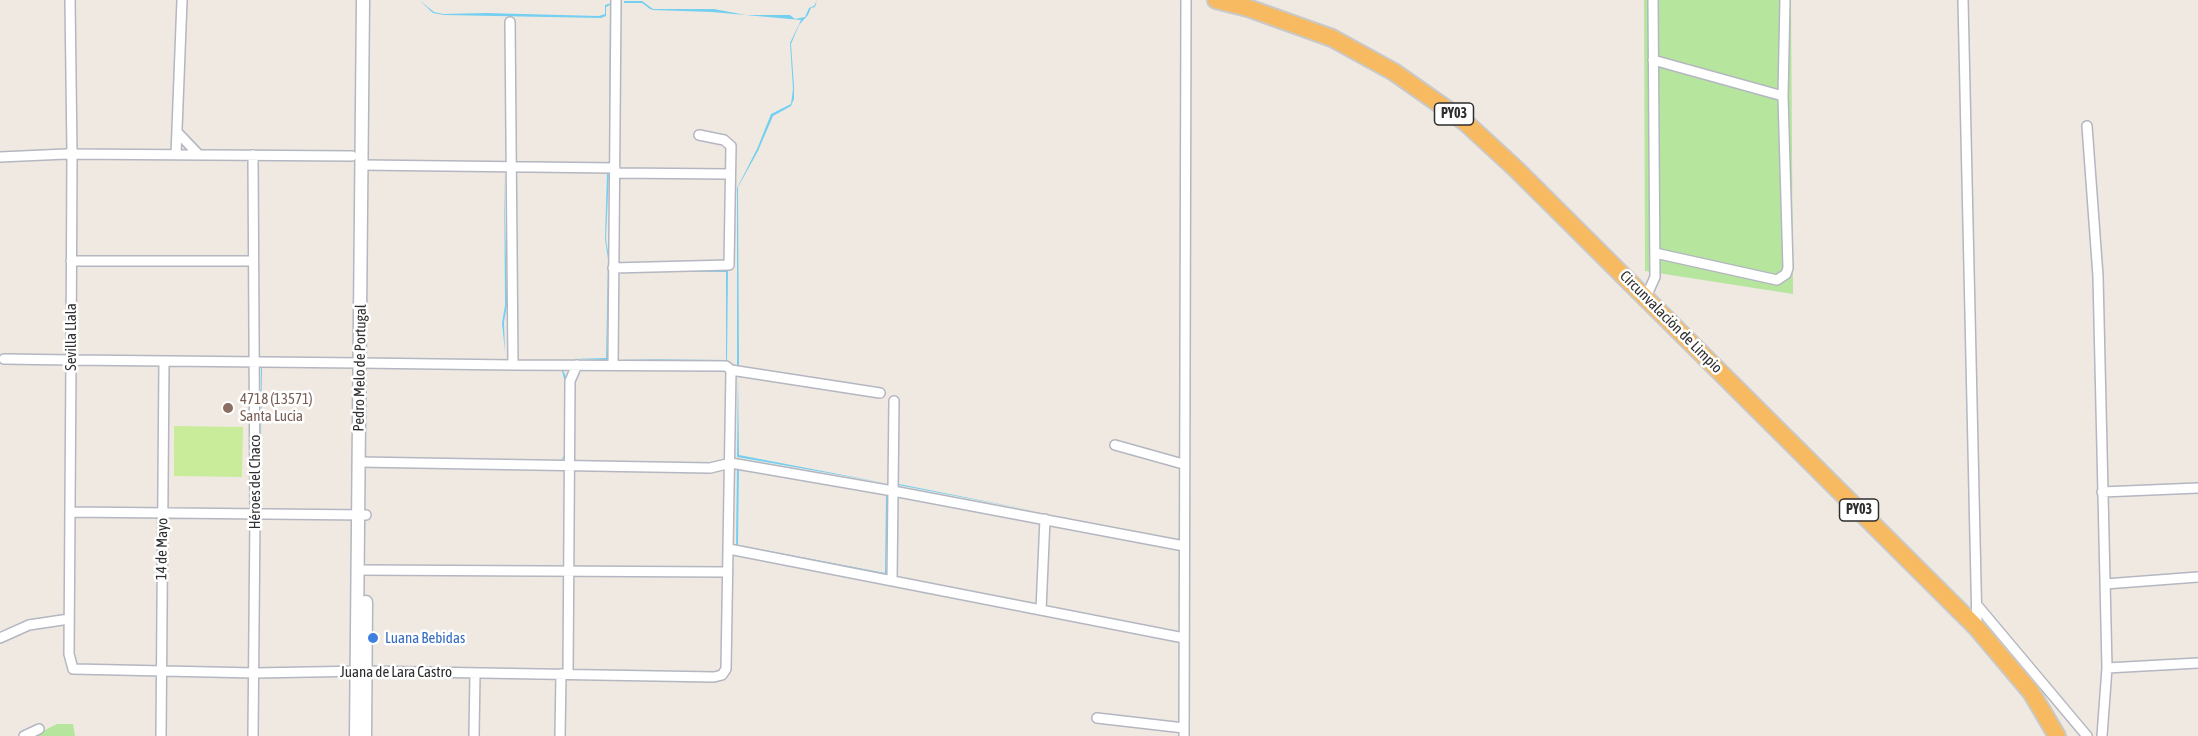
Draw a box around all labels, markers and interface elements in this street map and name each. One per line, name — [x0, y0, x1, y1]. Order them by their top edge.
road number: PY03 — [1434, 103, 1474, 125]
street label: Circunvalación de Limpio — [1616, 267, 1726, 377]
street label: Sevilla Llala — [62, 303, 80, 371]
street label: Pedro Melo de Portugal — [350, 304, 370, 432]
place label: 4718 (13571) Santa Lucia — [240, 390, 313, 425]
marker: 4718 (13571) Santa Lucia — [221, 401, 235, 415]
street label: Héroes del Chaco — [246, 435, 264, 529]
road number: PY03 — [1840, 499, 1878, 521]
street label: 14 de Mayo — [152, 518, 172, 580]
place label: Luana Bebidas — [385, 629, 465, 647]
marker: Luana Bebidas — [366, 631, 380, 645]
street label: Juana de Lara Castro — [340, 663, 452, 681]

